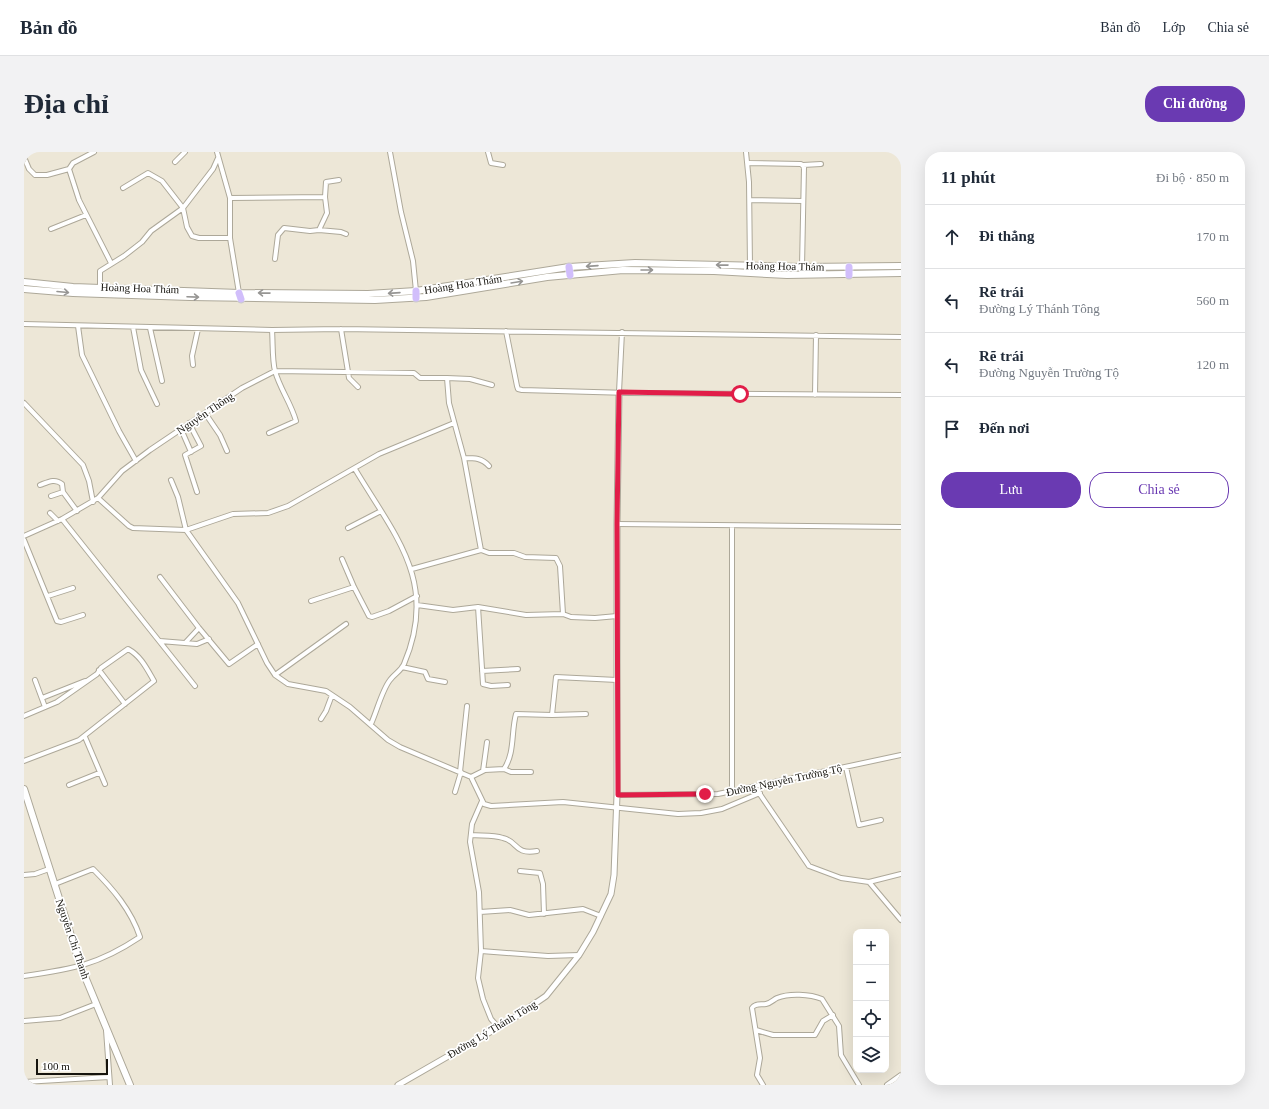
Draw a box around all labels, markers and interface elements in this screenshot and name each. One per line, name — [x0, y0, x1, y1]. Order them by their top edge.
text: Bản đồ — [20, 17, 78, 38]
text: Bản đồ — [1100, 20, 1140, 35]
text: Lớp — [1162, 20, 1185, 35]
text: Chia sẻ — [1207, 20, 1249, 35]
button: Chỉ đường — [1145, 86, 1245, 122]
text: Địa chỉ — [24, 88, 109, 119]
text: 11 phút — [941, 168, 995, 187]
text: Đi bộ · 850 m — [1156, 170, 1229, 185]
icon: ahead — [941, 226, 963, 248]
text: Đi thẳng — [979, 228, 1034, 244]
text: 170 m — [1196, 229, 1229, 244]
street label: Hoàng Hoa Thám — [746, 259, 825, 273]
one-way arrow — [716, 261, 729, 269]
one-way arrow — [586, 262, 599, 269]
one-way arrow — [640, 266, 653, 274]
street label: Hoàng Hoa Thám — [423, 272, 503, 296]
one-way arrow — [510, 278, 523, 286]
street label: Hoàng Hoa Thám — [101, 281, 180, 295]
text: Rẽ trái — [979, 284, 1024, 300]
one-way arrow — [56, 289, 69, 296]
one-way arrow — [258, 289, 271, 297]
one-way arrow — [388, 289, 401, 296]
icon: left — [941, 290, 963, 312]
text: 560 m — [1196, 293, 1229, 308]
one-way arrow — [186, 294, 199, 301]
text: Đường Lý Thánh Tông — [979, 301, 1100, 316]
text: Rẽ trái — [979, 348, 1024, 364]
icon: left — [941, 354, 963, 376]
text: 120 m — [1196, 357, 1229, 372]
text: Đường Nguyễn Trường Tộ — [979, 365, 1119, 380]
route start — [731, 385, 749, 403]
street label: Nguyễn Thông — [174, 389, 236, 436]
icon: arrive — [941, 418, 963, 440]
text: Đến nơi — [979, 420, 1029, 436]
button: Lưu — [941, 472, 1081, 508]
button: Chia sẻ — [1089, 472, 1229, 508]
street label: Đường Nguyễn Trường Tộ — [725, 762, 844, 798]
route end — [696, 785, 714, 803]
street label: Nguyễn Chí Thanh — [54, 897, 93, 981]
map controls — [853, 929, 889, 1073]
button: + — [853, 929, 889, 965]
button: − — [853, 965, 889, 1001]
street label: Đường Lý Thánh Tông — [445, 997, 539, 1060]
button: locate — [853, 1001, 889, 1037]
button: layers — [853, 1037, 889, 1073]
scale bar — [36, 1057, 108, 1076]
text: 100 m — [42, 1060, 70, 1072]

